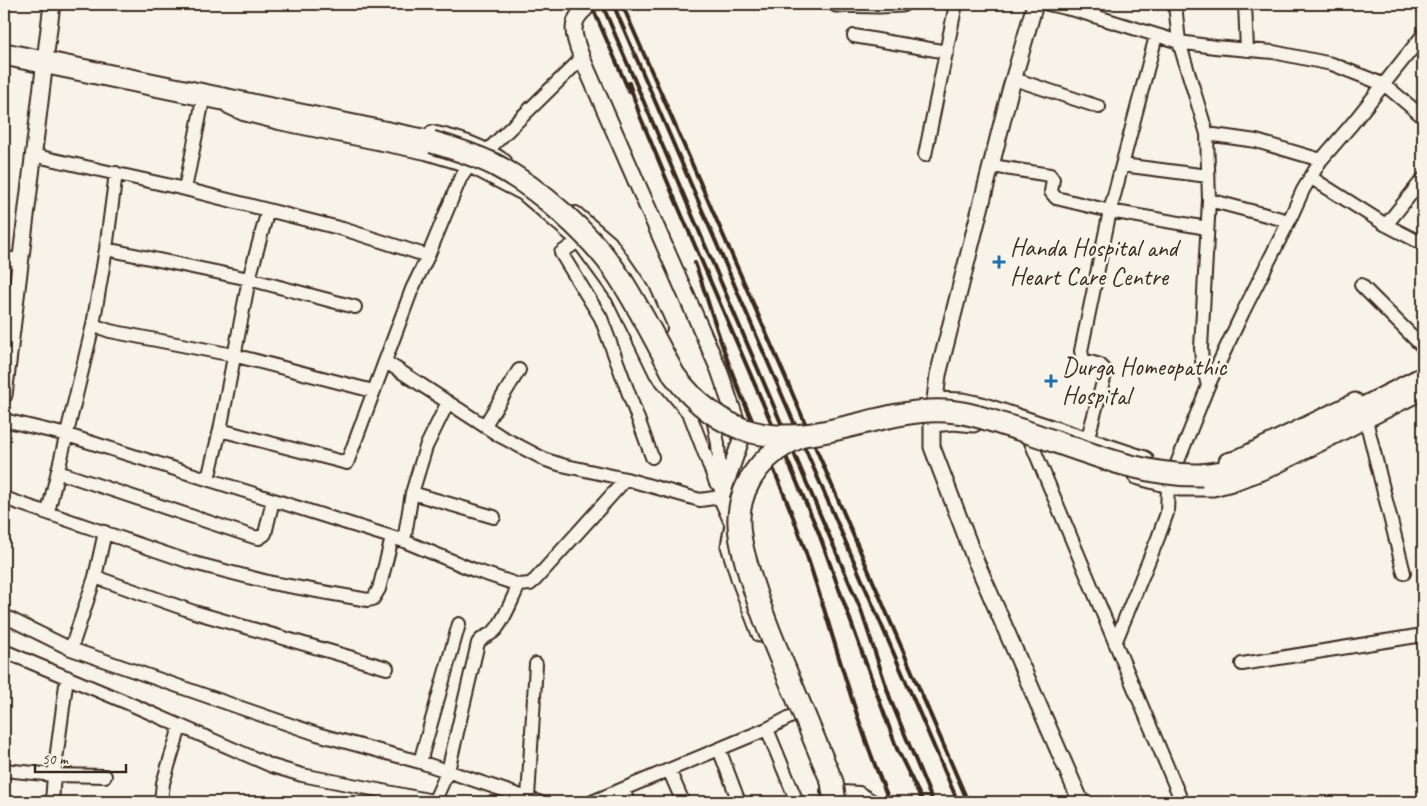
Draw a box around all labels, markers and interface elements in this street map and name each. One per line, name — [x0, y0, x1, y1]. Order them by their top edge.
place label: Handa Hospital and Heart Care Centre — [1010, 232, 1182, 293]
marker: Handa Hospital and Heart Care Centre — [992, 255, 1006, 269]
place label: Durga Homeopathic Hospital — [1062, 351, 1228, 412]
marker: Durga Homeopathic Hospital — [1044, 374, 1058, 388]
scale bar — [35, 741, 126, 773]
text: 50 m — [42, 750, 69, 769]

